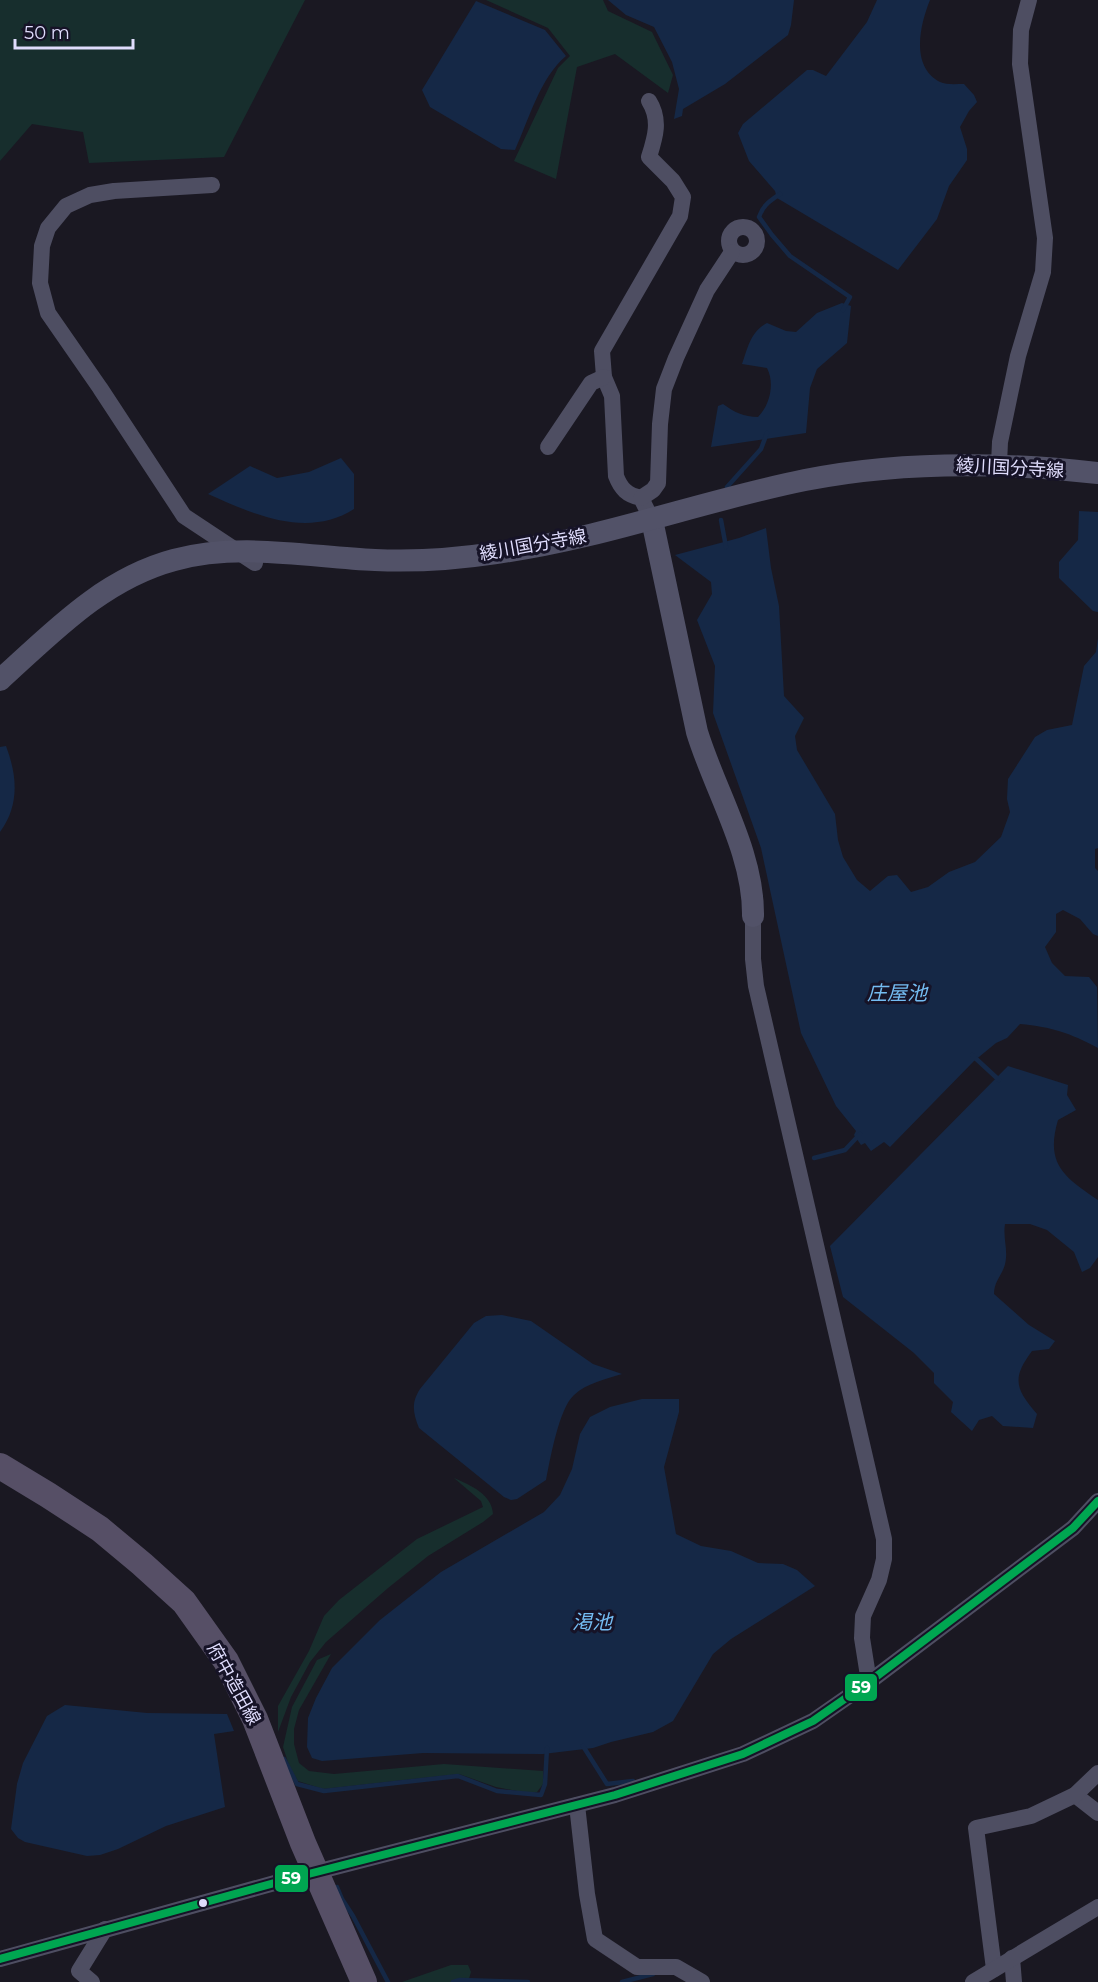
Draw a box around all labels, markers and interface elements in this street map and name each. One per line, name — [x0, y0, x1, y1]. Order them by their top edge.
scale bar — [15, 12, 134, 50]
text: 50 m — [24, 22, 70, 44]
street label: 綾川国分寺線 — [955, 454, 1065, 482]
street label: 綾川国分寺線 — [478, 525, 588, 565]
water label: 庄屋池 — [867, 981, 929, 1005]
water label: 渇池 — [572, 1610, 614, 1634]
street label: 府中造田線 — [203, 1639, 265, 1729]
line badge: 59 — [844, 1673, 878, 1702]
text: 59 — [851, 1678, 871, 1697]
line badge: 59 — [274, 1864, 309, 1893]
text: 59 — [281, 1869, 301, 1888]
unlabelled marker — [197, 1897, 209, 1909]

